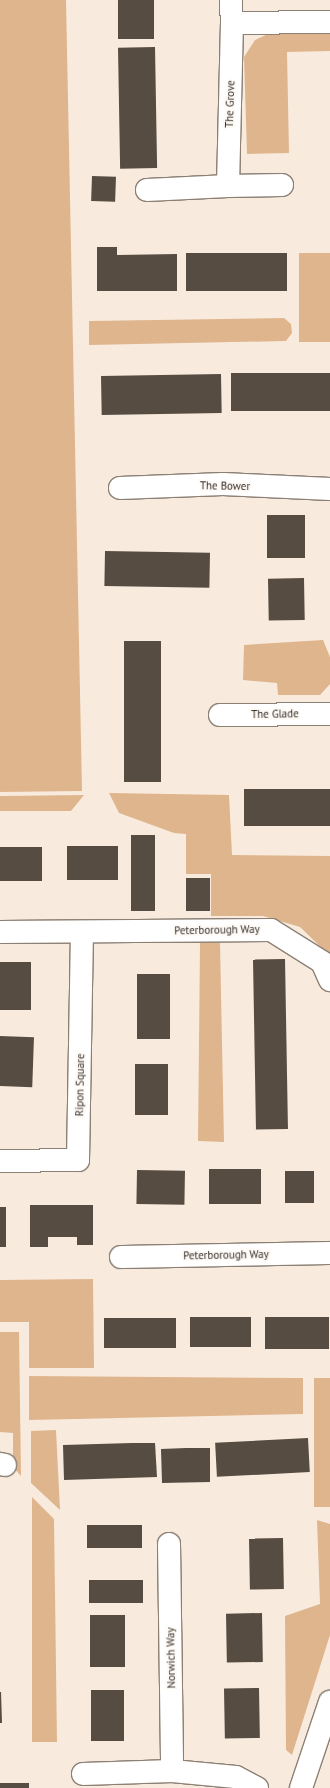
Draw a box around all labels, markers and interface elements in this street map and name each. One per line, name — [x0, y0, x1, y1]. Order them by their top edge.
street label: The Grove — [223, 80, 237, 128]
street label: The Bower — [200, 479, 250, 493]
street label: The Glade — [251, 707, 299, 721]
street label: Peterborough Way — [174, 923, 260, 937]
street label: Ripon Square — [73, 1054, 87, 1116]
street label: Peterborough Way — [183, 1248, 269, 1262]
street label: Norwich Way — [164, 1627, 178, 1689]

